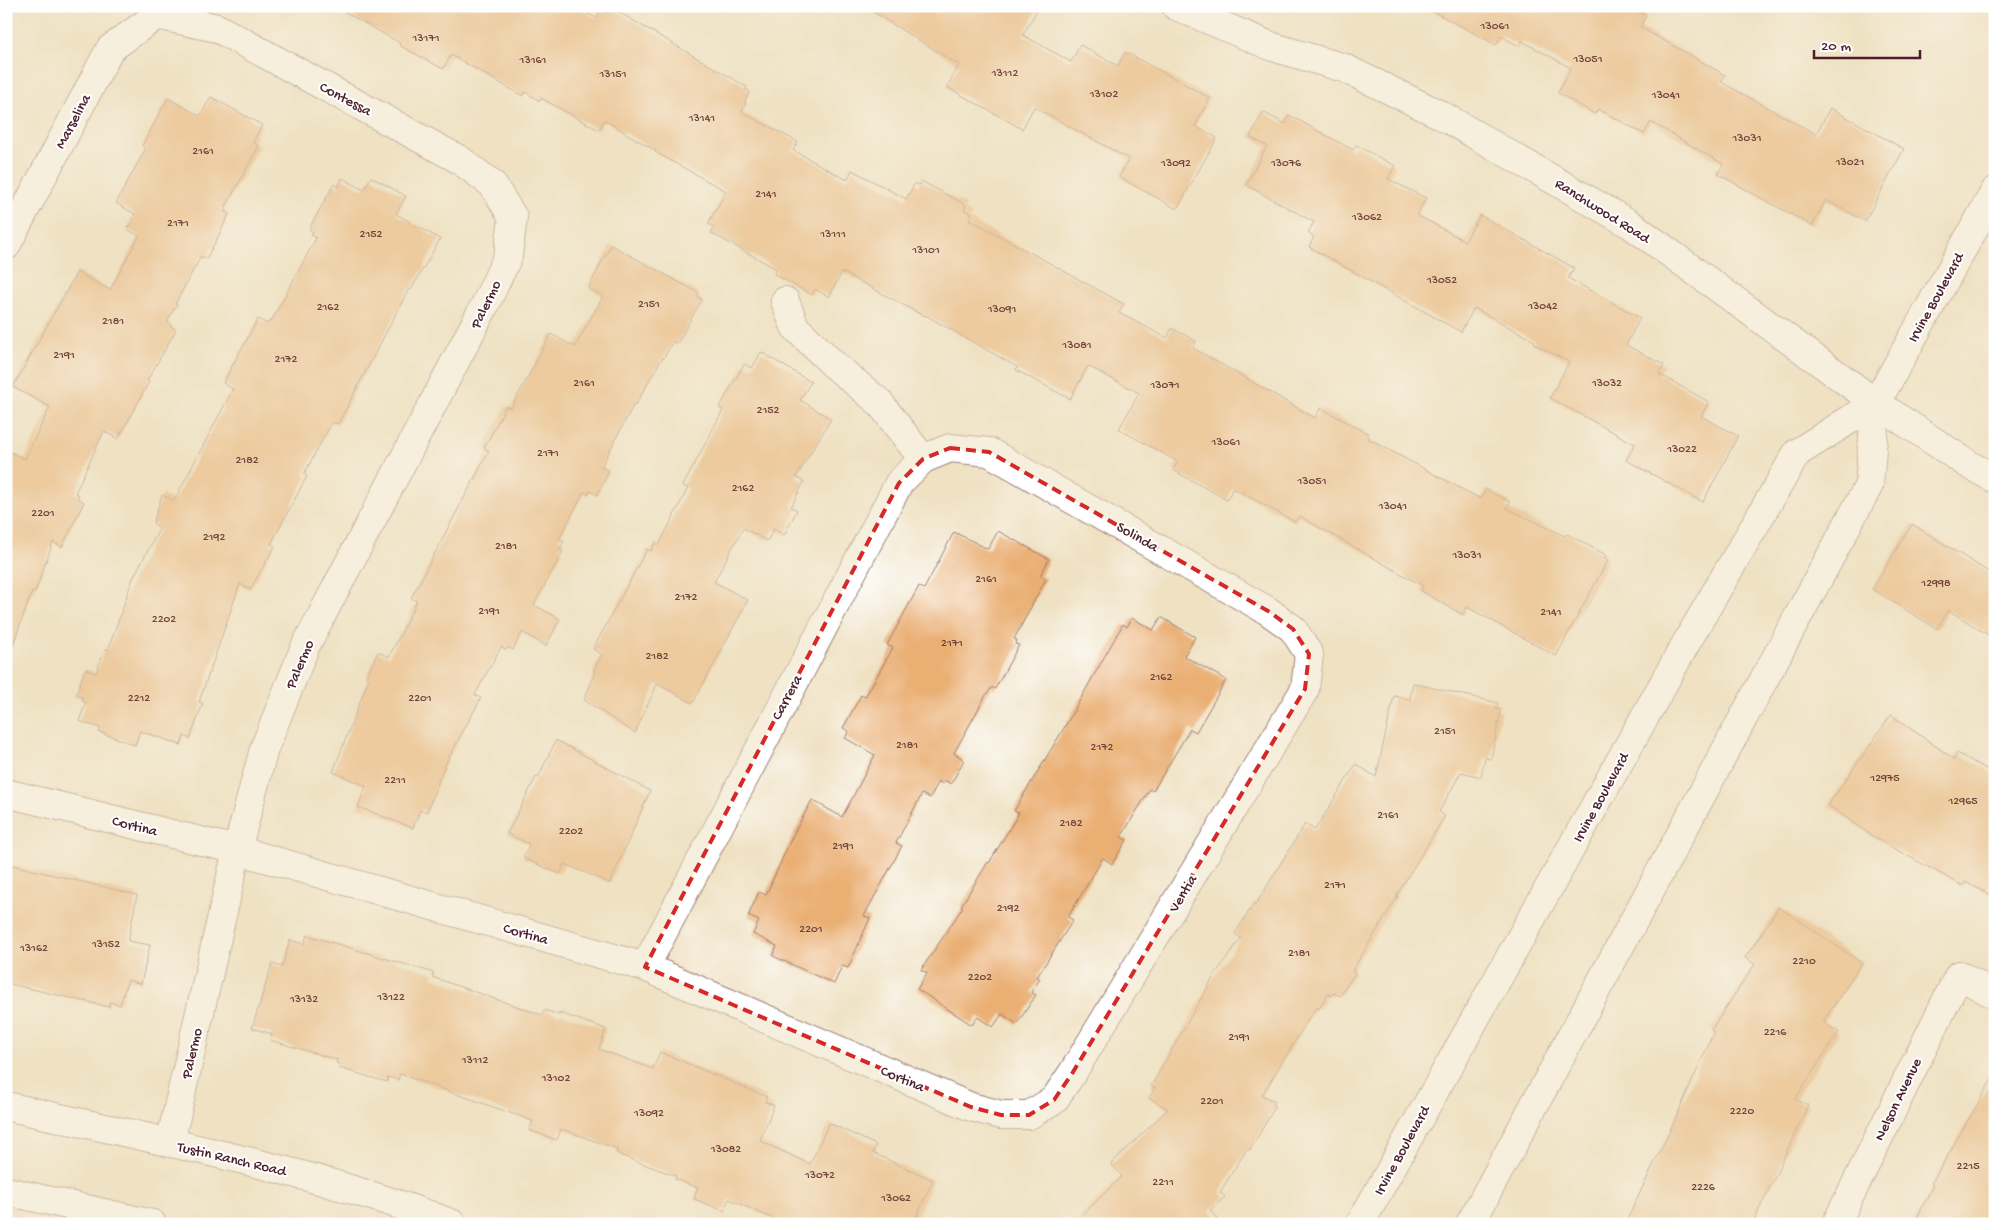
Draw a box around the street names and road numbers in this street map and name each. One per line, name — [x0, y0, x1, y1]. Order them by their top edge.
street label: Contessa — [316, 79, 375, 121]
street label: Marselina — [52, 91, 96, 152]
street label: Ranchwood Road — [1551, 175, 1654, 249]
street label: Irvine Boulevard — [1905, 249, 1969, 346]
street label: Palermo — [467, 278, 506, 333]
street label: Solinda — [1113, 519, 1162, 557]
street label: Palermo — [282, 637, 319, 693]
street label: Carrera — [768, 672, 807, 724]
street label: Irvine Boulevard — [1570, 749, 1634, 846]
street label: Cortina — [110, 813, 160, 841]
street label: Ventia — [1165, 871, 1202, 917]
street label: Cortina — [501, 920, 551, 950]
street label: Palermo — [178, 1026, 208, 1081]
street label: Nelson Avenue — [1871, 1055, 1927, 1144]
street label: Cortina — [878, 1063, 928, 1097]
street label: Irvine Boulevard — [1371, 1102, 1435, 1199]
street label: Tustin Ranch Road — [174, 1138, 289, 1181]

